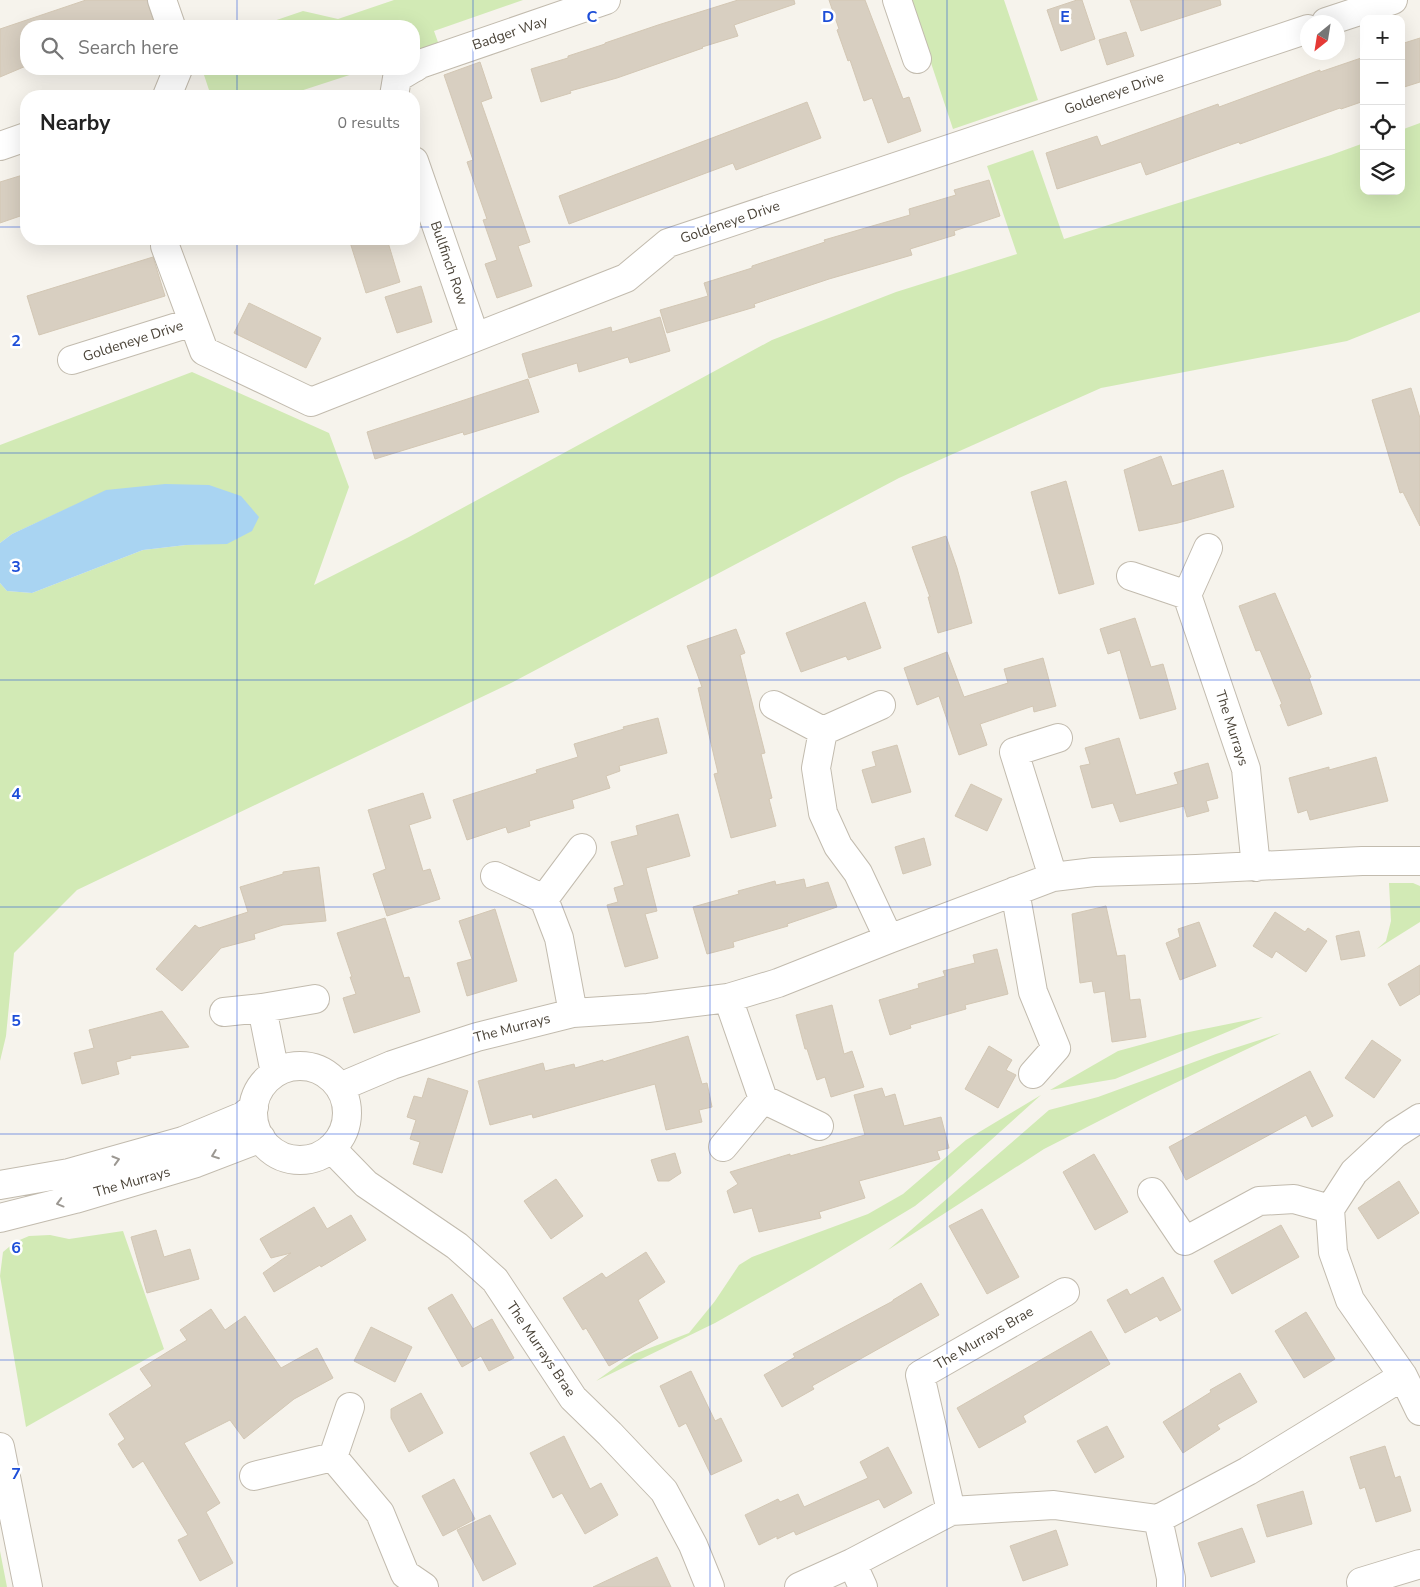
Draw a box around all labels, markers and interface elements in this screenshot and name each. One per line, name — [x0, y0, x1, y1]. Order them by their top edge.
text: C — [587, 6, 598, 28]
text: D — [822, 6, 834, 28]
text: E — [1060, 6, 1070, 28]
street label: Badger Way — [470, 11, 551, 55]
north arrow — [1300, 15, 1345, 60]
map controls — [1360, 15, 1405, 195]
button: + — [1360, 15, 1405, 60]
search box — [20, 20, 420, 75]
icon: search — [38, 34, 66, 62]
text: Search here — [78, 35, 179, 61]
button: − — [1360, 60, 1405, 105]
street label: Goldeneye Drive — [1062, 67, 1166, 119]
button: locate — [1360, 105, 1405, 150]
text: Nearby — [40, 109, 110, 137]
text: 0 results — [338, 112, 400, 134]
button: layers — [1360, 150, 1405, 195]
street label: Goldeneye Drive — [678, 196, 782, 248]
street label: Bullfinch Row — [426, 218, 472, 308]
street label: Goldeneye Drive — [80, 316, 186, 366]
text: 2 — [11, 330, 21, 352]
text: 3 — [11, 556, 21, 578]
street label: The Murrays — [1211, 688, 1253, 768]
text: 4 — [11, 783, 21, 805]
street label: The Murrays — [472, 1009, 553, 1047]
text: 5 — [11, 1010, 21, 1032]
one-way arrow — [211, 1149, 220, 1160]
one-way arrow — [111, 1155, 119, 1165]
street label: The Murrays — [92, 1162, 173, 1202]
one-way arrow — [56, 1197, 64, 1207]
text: 6 — [11, 1237, 21, 1259]
street label: The Murrays Brae — [502, 1298, 580, 1400]
street label: The Murrays Brae — [931, 1302, 1037, 1374]
text: 7 — [11, 1463, 21, 1485]

